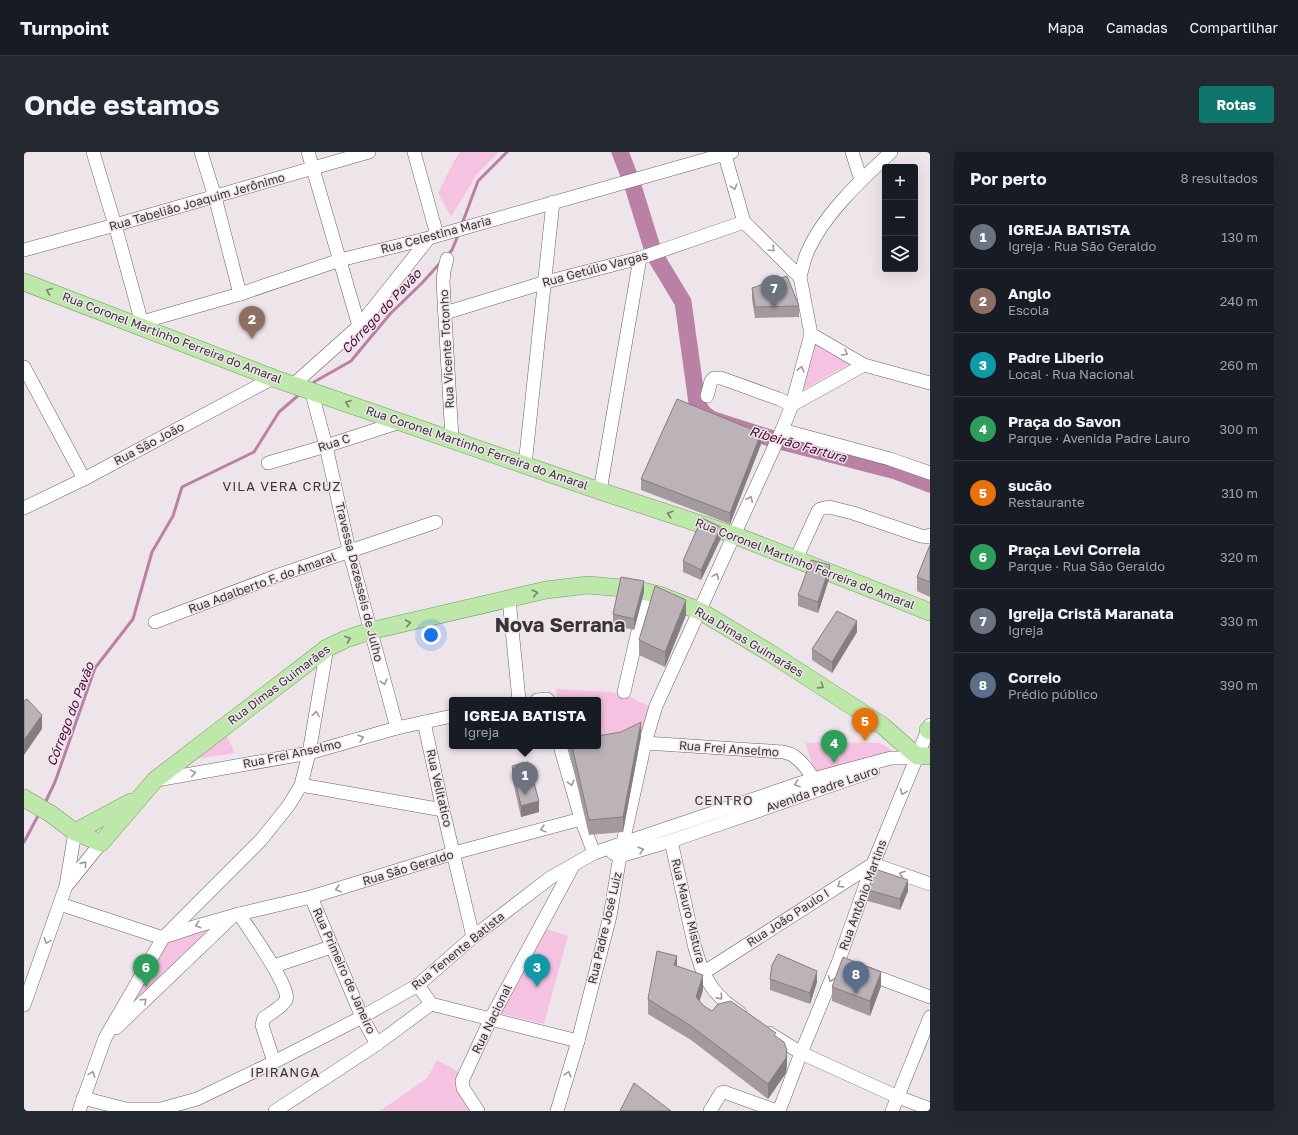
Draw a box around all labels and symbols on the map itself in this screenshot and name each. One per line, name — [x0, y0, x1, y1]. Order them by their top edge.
street label: Rua Tabelião Joaquim Jerônimo — [107, 169, 287, 234]
one-way arrow — [729, 183, 738, 190]
street label: Rua Celestina Maria — [379, 213, 493, 257]
one-way arrow — [767, 244, 775, 252]
street label: Rua Getúlio Vargas — [540, 247, 649, 290]
water label: Córrego do Pavão — [338, 264, 425, 357]
pin: 7 — [761, 275, 787, 308]
one-way arrow — [45, 288, 52, 296]
street label: Rua Coronel Martinho Ferreira do Amaral — [60, 289, 284, 387]
street label: Rua Vicente Totonho — [436, 289, 457, 409]
pin: 2 — [239, 306, 265, 339]
one-way arrow — [841, 349, 848, 356]
one-way arrow — [797, 366, 805, 372]
one-way arrow — [345, 400, 352, 408]
street label: Rua Coronel Martinho Ferreira do Amaral — [364, 402, 590, 493]
street label: Rua São João — [111, 419, 186, 468]
water label: Ribeirão Fartura — [748, 423, 849, 466]
street label: Rua C — [316, 430, 352, 455]
district label: VILA VERA CRUZ — [223, 478, 341, 494]
one-way arrow — [745, 496, 753, 504]
street label: Travessa Dezesseis de Julho — [332, 501, 387, 663]
one-way arrow — [667, 510, 674, 519]
street label: Rua Coronel Martinho Ferreira do Amaral — [693, 515, 917, 613]
street label: Rua Adalberto F. do Amaral — [186, 549, 338, 616]
one-way arrow — [711, 572, 719, 580]
one-way arrow — [531, 589, 538, 598]
street label: Rua Dimas Guimarães — [692, 603, 806, 680]
district label: Nova Serrana — [495, 612, 625, 636]
one-way arrow — [405, 619, 411, 627]
your location — [421, 625, 441, 645]
one-way arrow — [344, 635, 351, 643]
street label: Rua Dimas Guimarães — [225, 641, 333, 728]
water label: Córrego do Pavão — [43, 659, 98, 768]
one-way arrow — [380, 679, 388, 686]
one-way arrow — [817, 681, 824, 689]
pin: 5 — [852, 708, 878, 741]
one-way arrow — [311, 711, 319, 718]
pin: 4 — [821, 730, 847, 763]
one-way arrow — [358, 734, 365, 743]
street label: Rua Frei Anselmo — [241, 736, 342, 771]
street label: Rua Frei Anselmo — [679, 738, 780, 759]
street label: Rua Velitatico — [423, 747, 456, 828]
pin: 1 — [512, 762, 538, 795]
street label: Avenida Padre Lauro — [764, 762, 880, 815]
one-way arrow — [190, 770, 196, 778]
one-way arrow — [566, 779, 574, 786]
one-way arrow — [793, 780, 800, 788]
one-way arrow — [899, 788, 907, 795]
district label: CENTRO — [694, 792, 754, 808]
one-way arrow — [540, 825, 546, 833]
street label: Rua Antônio Martins — [836, 837, 890, 952]
one-way arrow — [637, 846, 644, 855]
street label: Rua São Geraldo — [360, 847, 455, 889]
street label: Rua Mauro Mistura — [668, 857, 709, 965]
one-way arrow — [79, 862, 86, 869]
street label: Rua Padre José Luiz — [584, 870, 625, 985]
one-way arrow — [898, 870, 905, 879]
one-way arrow — [837, 880, 844, 888]
one-way arrow — [334, 884, 341, 893]
street label: Rua João Paulo I — [744, 885, 832, 950]
street label: Rua Primeiro de Janeiro — [310, 905, 379, 1036]
street label: Rua Tenente Batista — [408, 909, 507, 993]
one-way arrow — [195, 920, 202, 929]
one-way arrow — [43, 937, 51, 944]
pin: 6 — [133, 954, 159, 987]
pin: 3 — [524, 954, 550, 987]
pin: 8 — [843, 961, 869, 994]
one-way arrow — [828, 975, 836, 982]
street label: Rua Nacional — [468, 981, 515, 1056]
one-way arrow — [715, 992, 723, 1000]
one-way arrow — [139, 999, 147, 1006]
district label: IPIRANGA — [250, 1064, 320, 1080]
one-way arrow — [563, 1070, 572, 1077]
one-way arrow — [87, 1071, 96, 1078]

